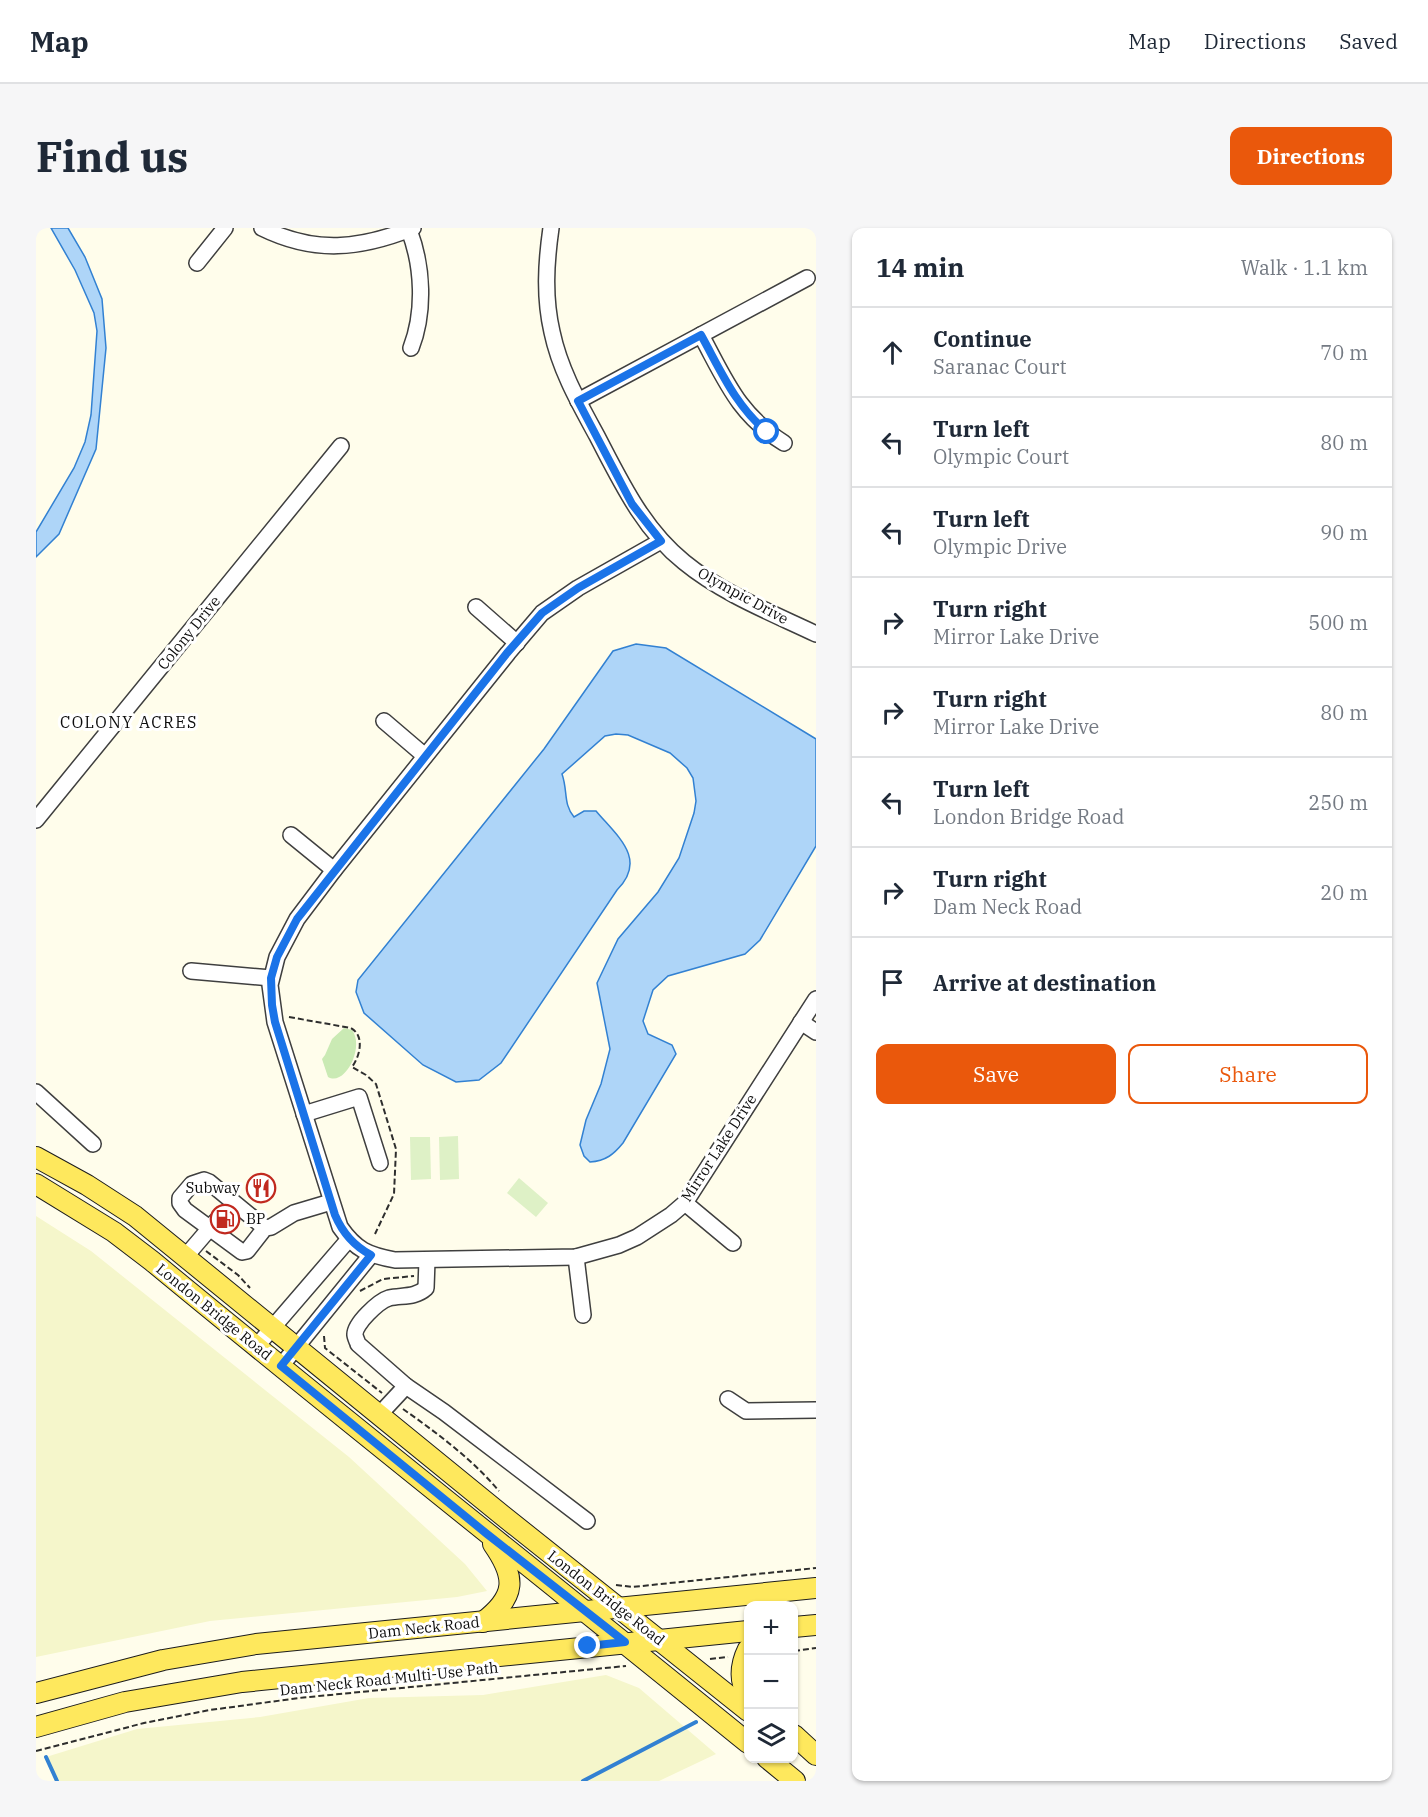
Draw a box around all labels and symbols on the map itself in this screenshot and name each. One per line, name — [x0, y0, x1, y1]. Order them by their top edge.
route start — [753, 418, 779, 444]
street label: Olympic Drive — [695, 563, 792, 628]
street label: Colony Drive — [153, 592, 224, 674]
district label: COLONY ACRES — [60, 712, 198, 732]
street label: Mirror Lake Drive — [677, 1090, 761, 1205]
restaurant icon: Subway — [245, 1172, 277, 1204]
place label: Subway — [185, 1178, 240, 1197]
fuel station icon: BP — [209, 1203, 241, 1235]
place label: BP — [246, 1209, 265, 1228]
street label: London Bridge Road — [153, 1259, 276, 1364]
street label: London Bridge Road — [544, 1546, 669, 1649]
street label: Dam Neck Road — [367, 1612, 481, 1643]
route end — [574, 1632, 600, 1658]
street label: Dam Neck Road Multi-Use Path — [279, 1658, 499, 1699]

